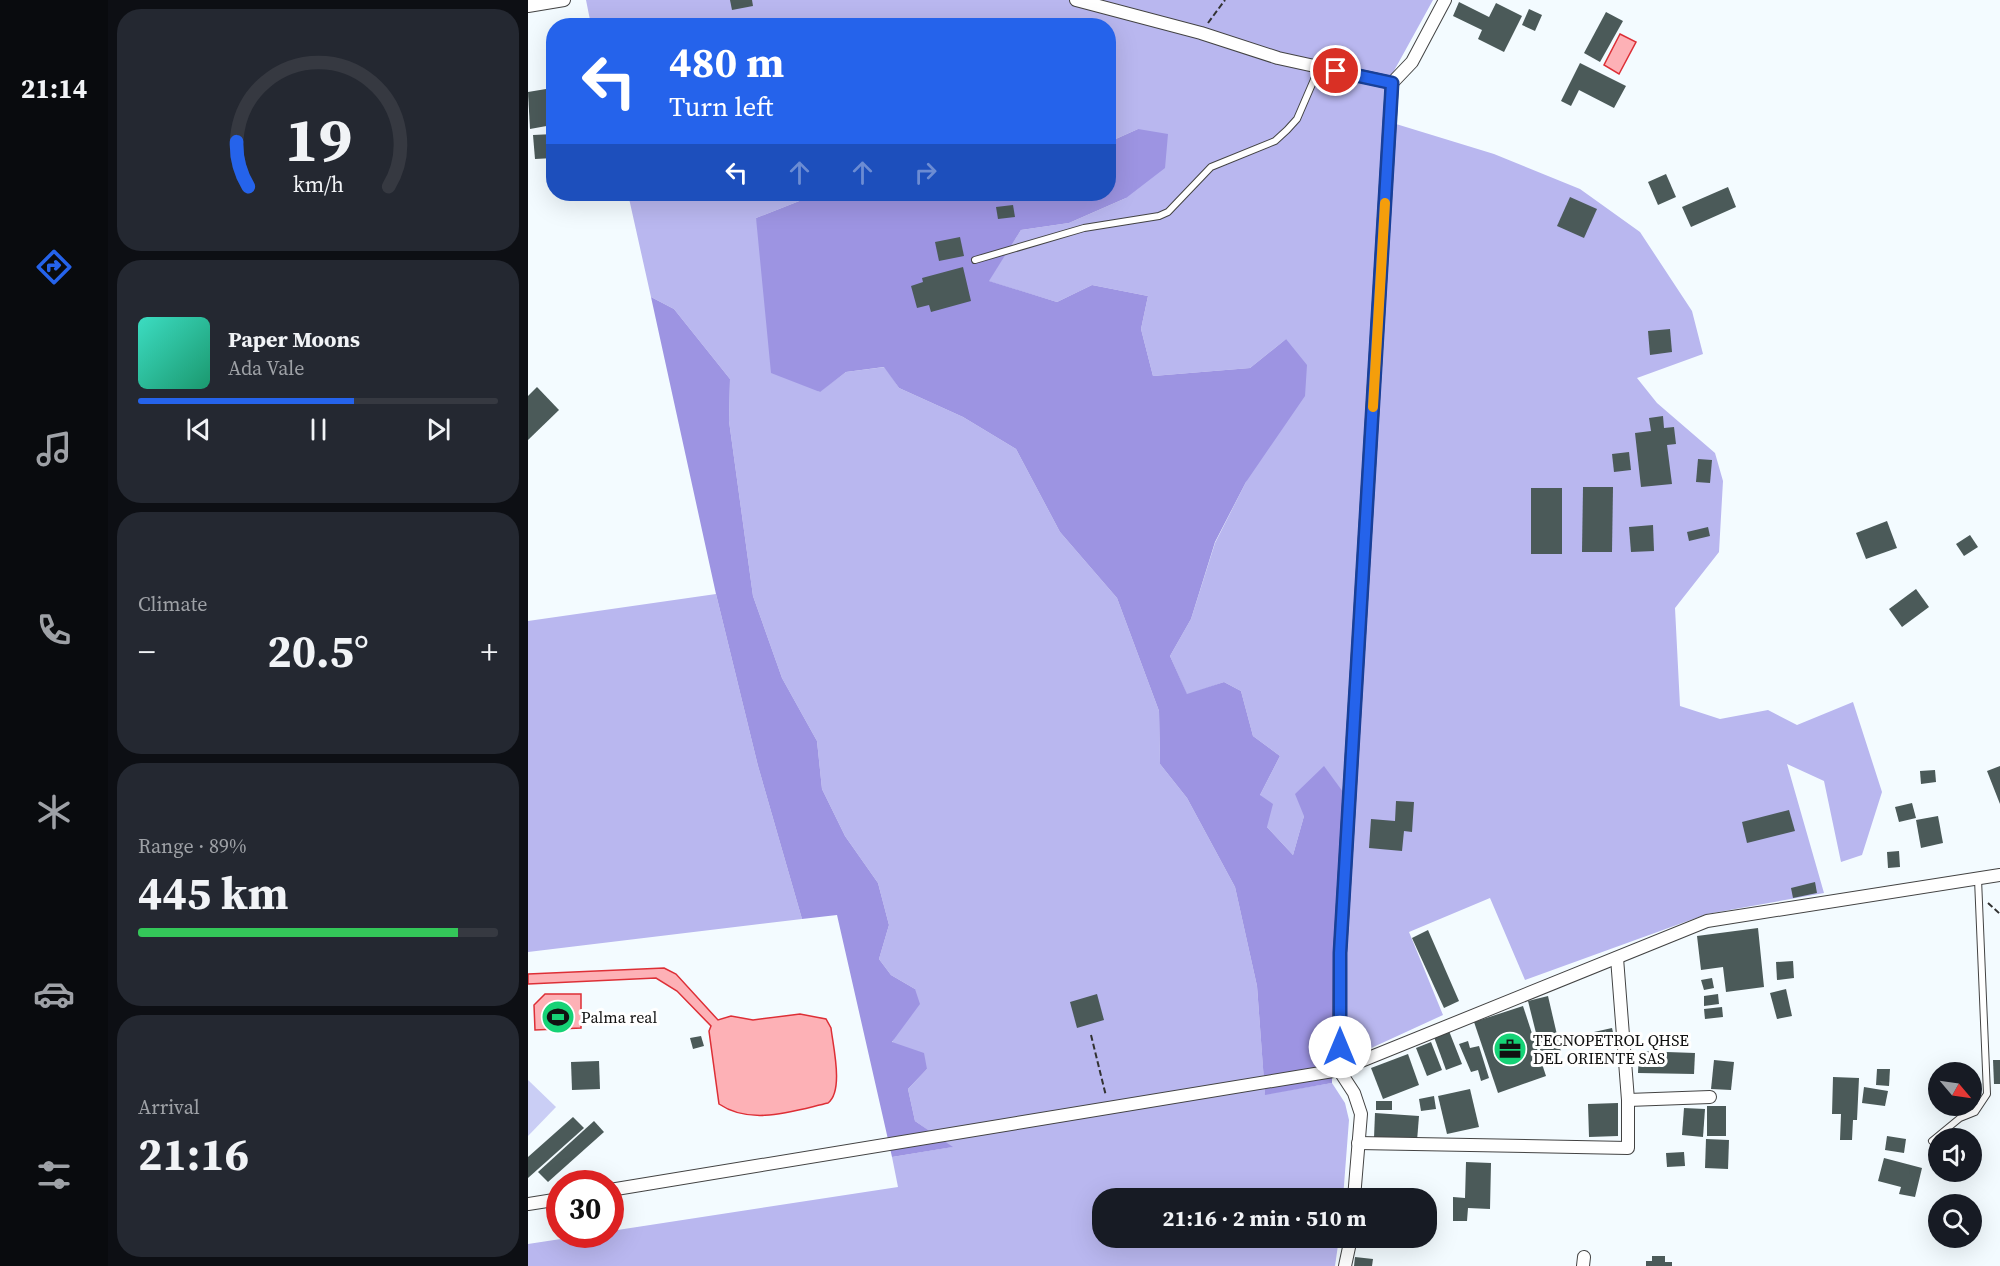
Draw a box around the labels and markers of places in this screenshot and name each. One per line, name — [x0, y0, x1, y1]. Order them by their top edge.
pin — [1310, 45, 1361, 96]
sports icon: Palma real — [540, 999, 576, 1035]
place label: Palma real — [581, 1006, 657, 1028]
place label: TECNOPETROL QHSE DEL ORIENTE SAS — [1533, 1029, 1689, 1069]
office icon: TECNOPETROL QHSE DEL ORIENTE SAS — [1492, 1031, 1528, 1067]

